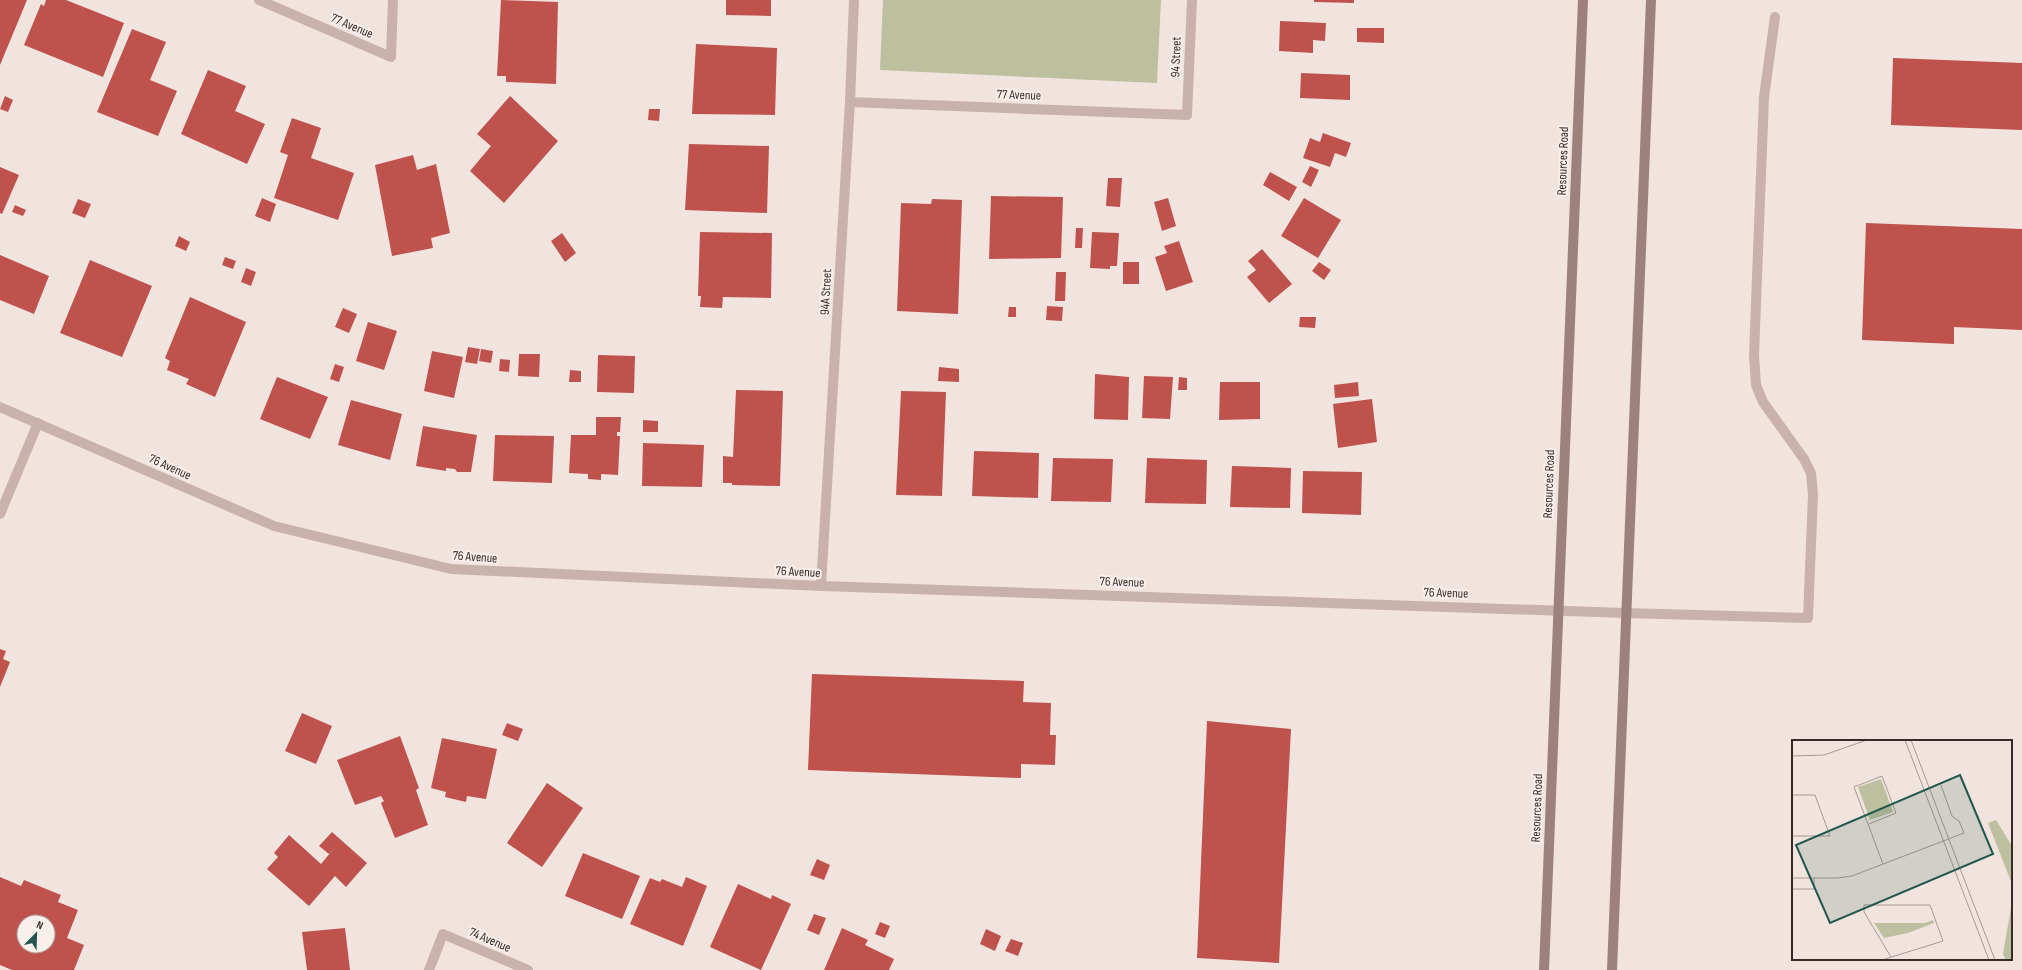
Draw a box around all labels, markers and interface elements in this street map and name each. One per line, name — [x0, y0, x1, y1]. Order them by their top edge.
street label: 77 Avenue — [328, 10, 376, 42]
street label: 94 Street — [1167, 36, 1185, 78]
street label: 77 Avenue — [997, 86, 1041, 104]
street label: Resources Road — [1554, 126, 1572, 196]
street label: 94A Street — [817, 268, 835, 316]
street label: Resources Road — [1540, 449, 1558, 519]
street label: 76 Avenue — [146, 451, 194, 483]
street label: 76 Avenue — [452, 547, 498, 567]
street label: 76 Avenue — [775, 563, 821, 581]
street label: 76 Avenue — [1099, 573, 1145, 591]
street label: 76 Avenue — [1423, 584, 1469, 602]
inset map — [1792, 740, 2012, 960]
street label: Resources Road — [1528, 773, 1546, 843]
north arrow — [16, 914, 56, 954]
text: N — [34, 918, 45, 932]
street label: 74 Avenue — [467, 924, 513, 956]

